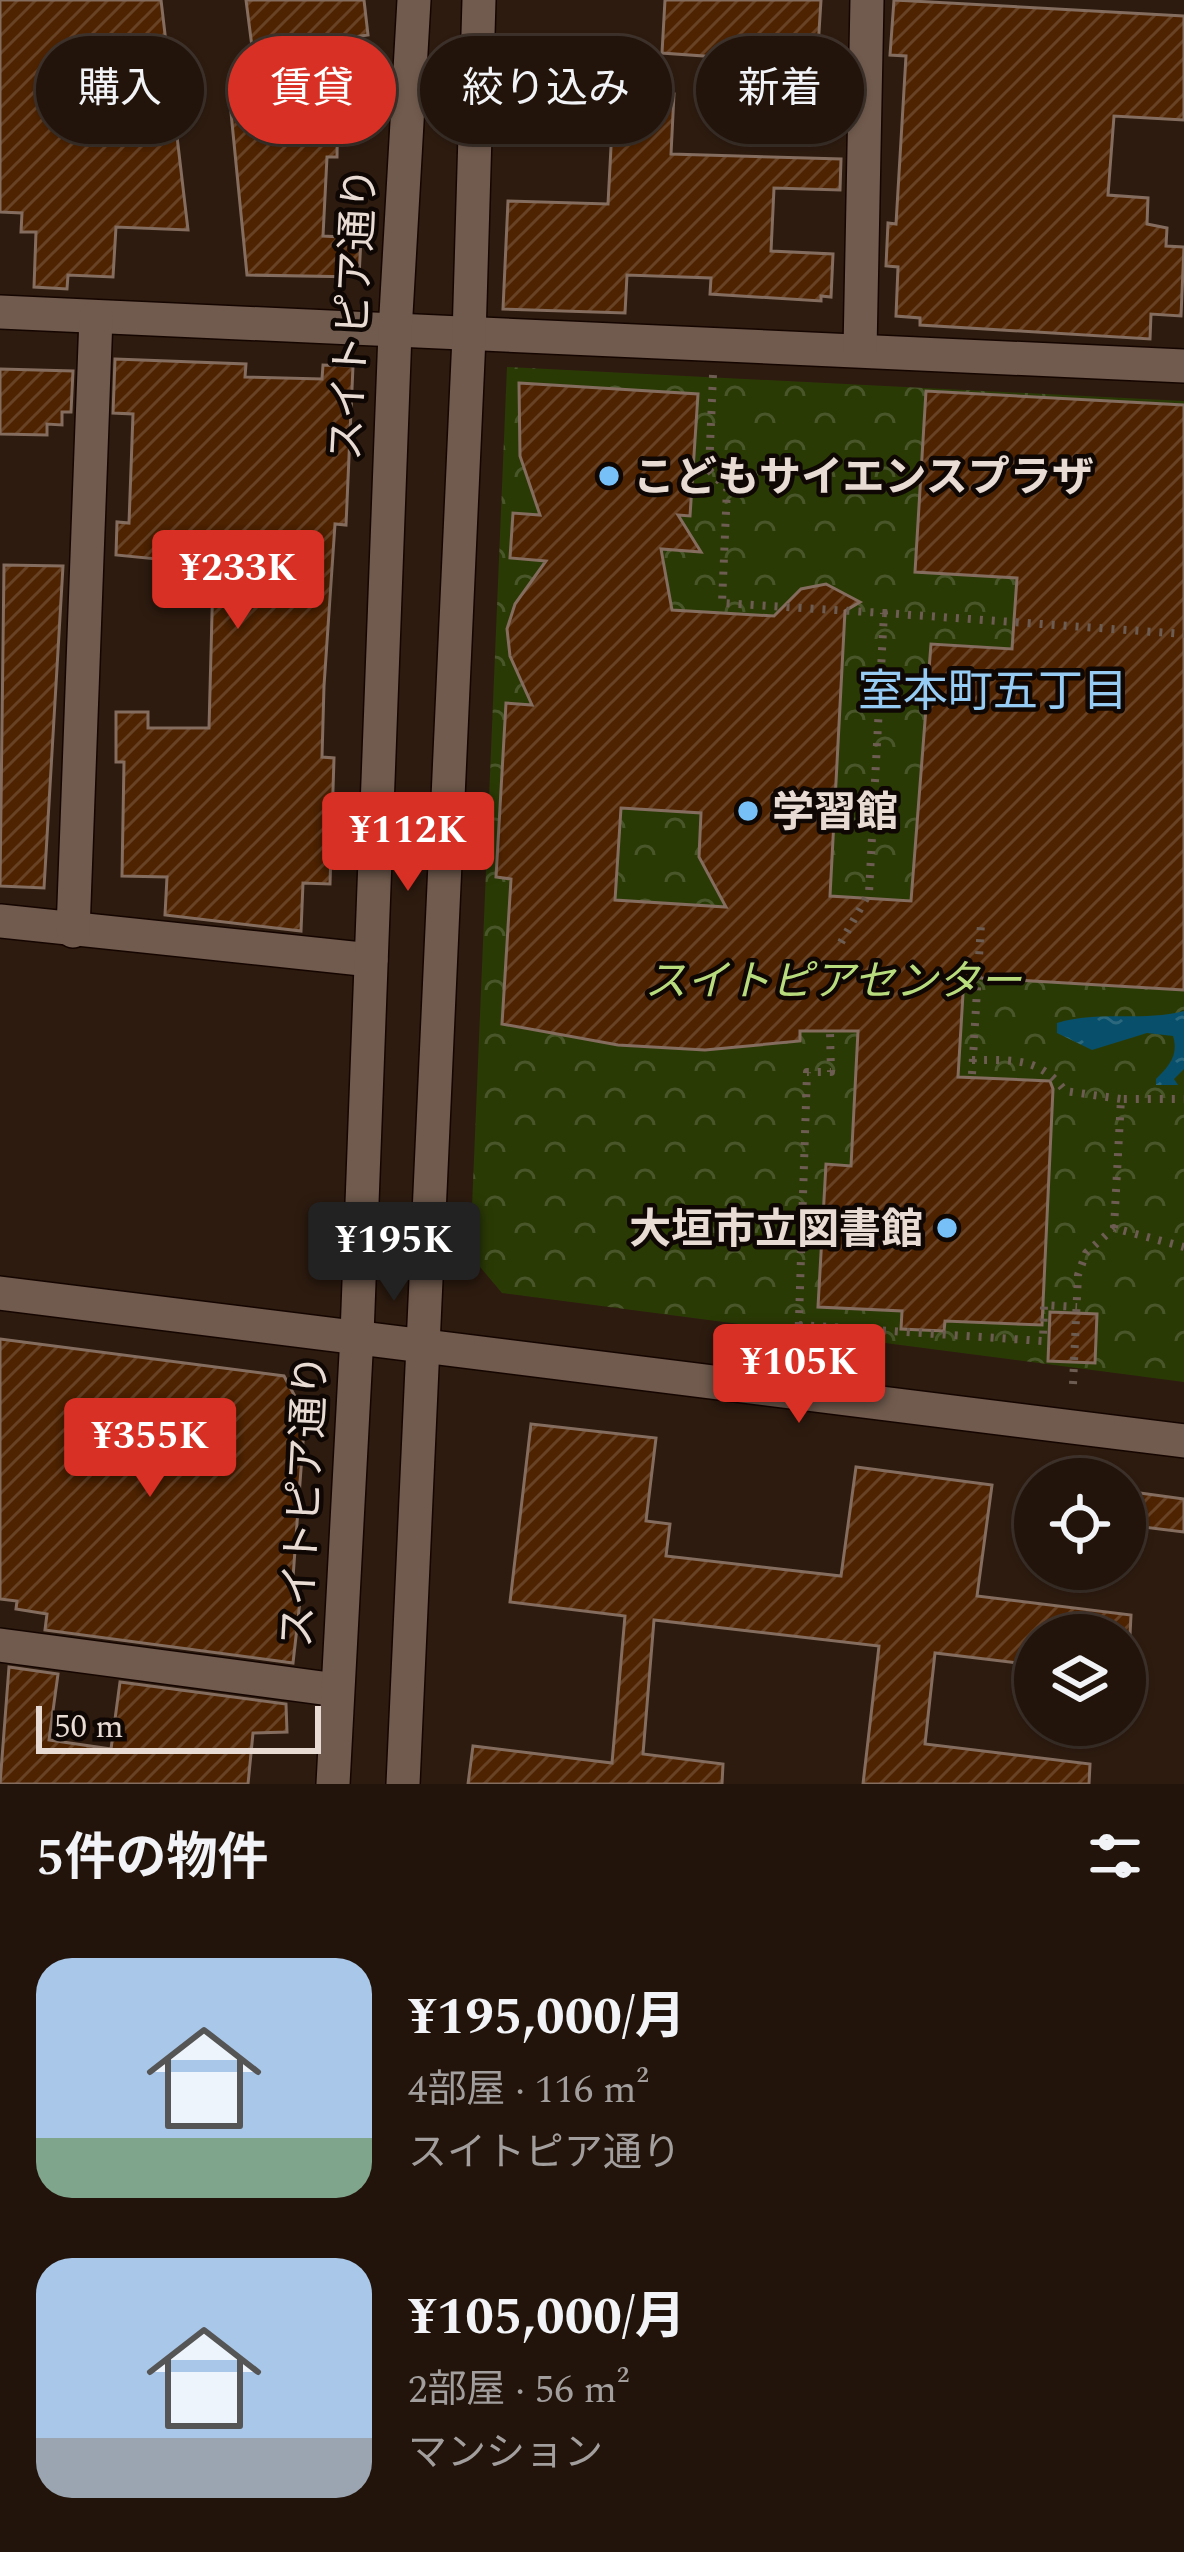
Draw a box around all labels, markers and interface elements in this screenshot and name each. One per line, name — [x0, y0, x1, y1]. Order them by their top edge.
chip: 購入 — [36, 36, 204, 144]
chip: 賃貸 — [228, 36, 396, 144]
chip: 絞り込み — [420, 36, 672, 144]
chip: 新着 — [696, 36, 864, 144]
street label: スイトピア通り — [315, 166, 394, 463]
place label: こどもサイエンスプラザ — [633, 447, 1094, 510]
marker: こどもサイエンスプラザ — [596, 463, 622, 489]
pin: ¥233K — [154, 530, 322, 632]
text: ¥233K — [179, 539, 297, 598]
district label: 室本町五丁目 — [858, 658, 1128, 727]
place label: 学習館 — [772, 782, 898, 845]
pin: ¥112K — [324, 792, 492, 894]
marker: 学習館 — [735, 798, 761, 824]
text: ¥112K — [349, 801, 467, 860]
park label: スイトピアセンター — [644, 951, 1023, 1014]
place label: 大垣市立図書館 — [629, 1199, 923, 1262]
pin: ¥195K — [310, 1202, 478, 1304]
text: ¥195K — [335, 1211, 453, 1270]
marker: 大垣市立図書館 — [934, 1215, 960, 1241]
pin: ¥105K — [715, 1324, 883, 1426]
text: ¥105K — [740, 1333, 858, 1392]
street label: スイトピア通り — [266, 1353, 345, 1650]
pin: ¥355K — [66, 1398, 234, 1500]
text: ¥355K — [91, 1407, 209, 1466]
map controls — [1014, 1458, 1146, 1746]
button: locate — [1014, 1458, 1146, 1590]
button: layers — [1014, 1614, 1146, 1746]
scale bar — [36, 1700, 321, 1753]
text: 50 m — [54, 1702, 124, 1752]
text: 5件の物件 — [36, 1820, 269, 1898]
icon: filters — [1082, 1823, 1148, 1889]
text: ¥195,000/月 — [408, 1979, 686, 2057]
icon: home — [132, 2006, 276, 2150]
text: 4部屋 · 116 m² — [408, 2061, 649, 2120]
text: スイトピア通り — [408, 2124, 681, 2183]
text: ¥105,000/月 — [408, 2279, 686, 2357]
icon: home — [132, 2306, 276, 2450]
text: 2部屋 · 56 m² — [408, 2361, 629, 2420]
text: マンション — [408, 2424, 603, 2483]

